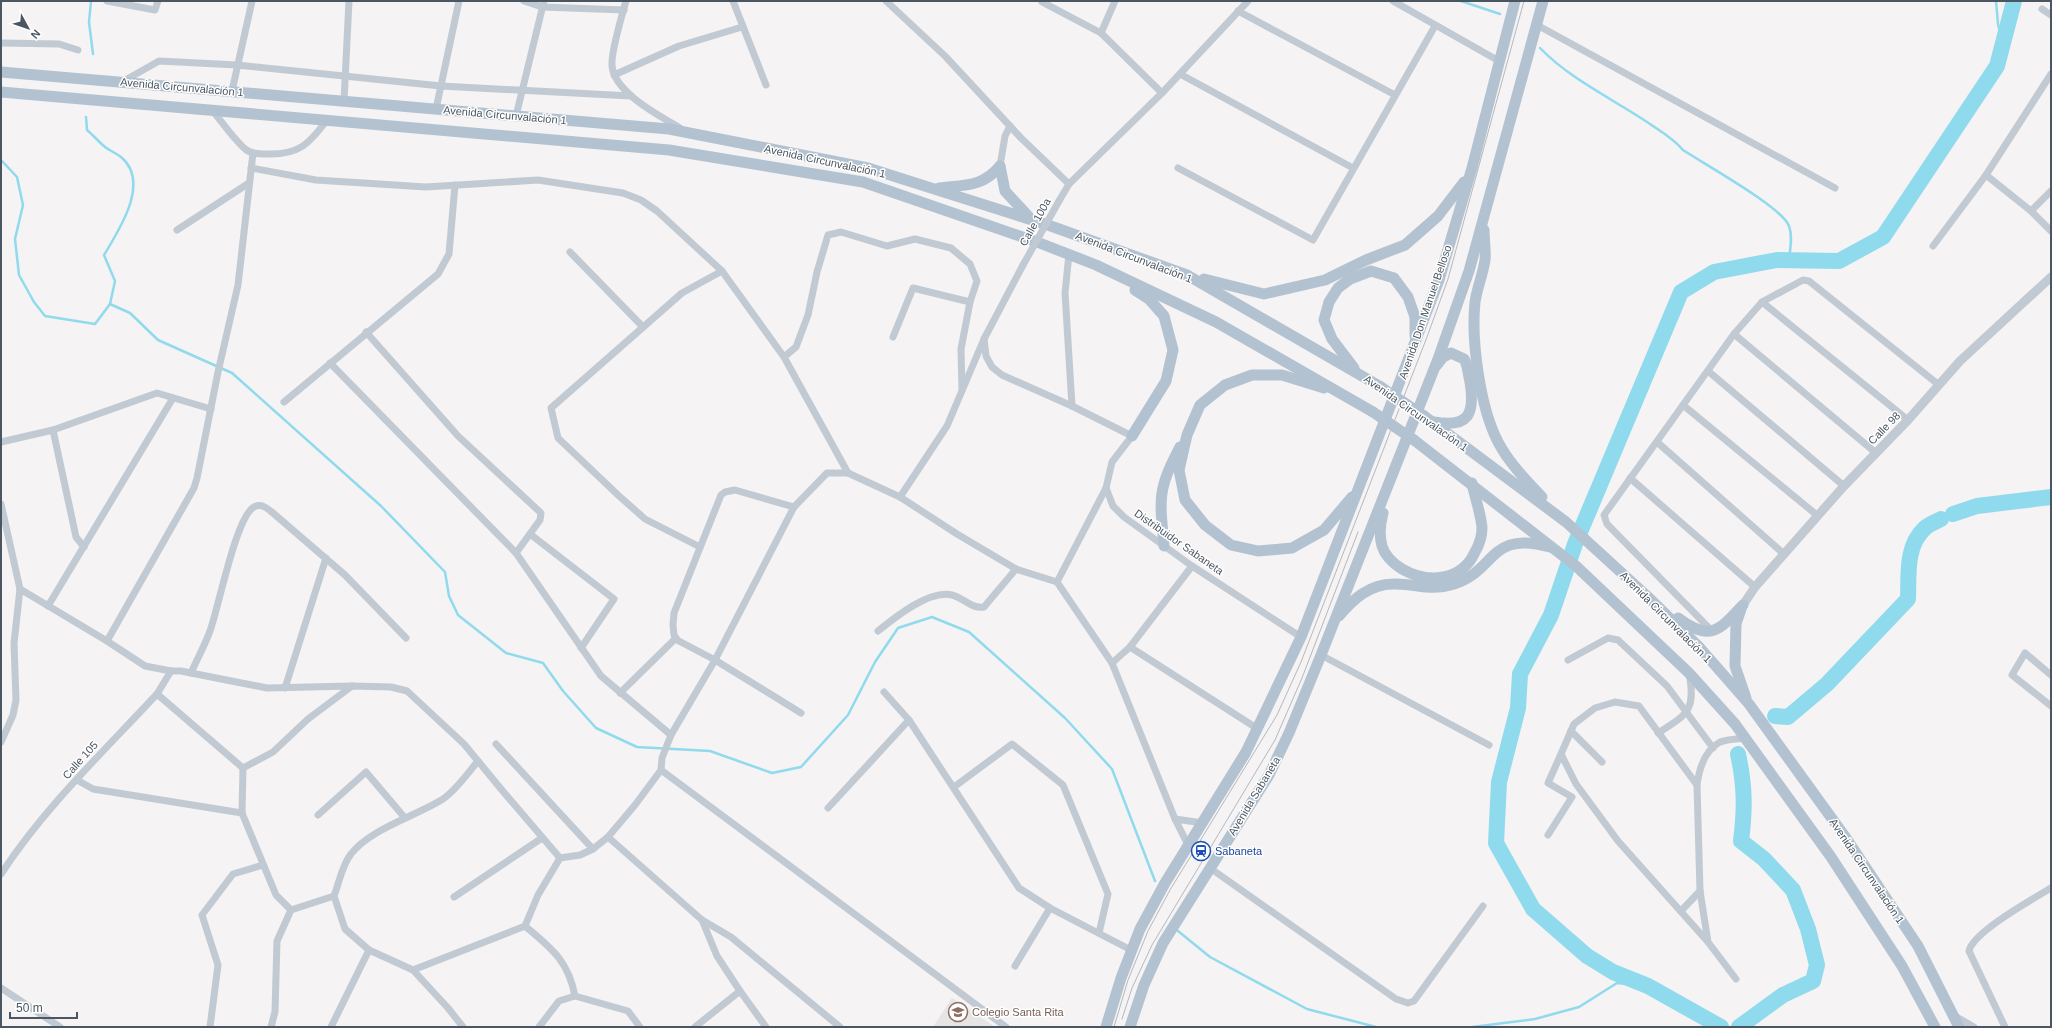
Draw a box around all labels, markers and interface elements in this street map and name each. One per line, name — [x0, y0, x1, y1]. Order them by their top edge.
north arrow — [8, 8, 48, 48]
text: N — [28, 28, 43, 41]
street label: Avenida Circunvalación 1 — [120, 76, 244, 98]
street label: Avenida Circunvalación 1 — [443, 104, 567, 126]
street label: Avenida Circunvalación 1 — [763, 142, 887, 180]
street label: Calle 100a — [1017, 195, 1053, 248]
street label: Avenida Circunvalación 1 — [1074, 229, 1194, 285]
street label: Avenida Don Manuel Belloso — [1396, 243, 1454, 381]
street label: Avenida Circunvalación 1 — [1362, 373, 1470, 453]
street label: Calle 98 — [1866, 409, 1902, 447]
street label: Distribuidor Sabaneta — [1132, 507, 1226, 578]
street label: Avenida Circunvalación 1 — [1618, 569, 1714, 665]
street label: Calle 105 — [60, 739, 100, 781]
street label: Avenida Sabaneta — [1226, 754, 1283, 838]
street label: Avenida Circunvalación 1 — [1827, 816, 1907, 926]
station icon: Sabaneta — [1190, 840, 1212, 862]
place label: Sabaneta — [1215, 845, 1263, 857]
scale bar — [10, 994, 77, 1020]
text: 50 m — [16, 1001, 43, 1015]
school or university icon: Colegio Santa Rita — [947, 1001, 969, 1023]
place label: Colegio Santa Rita — [972, 1006, 1065, 1018]

